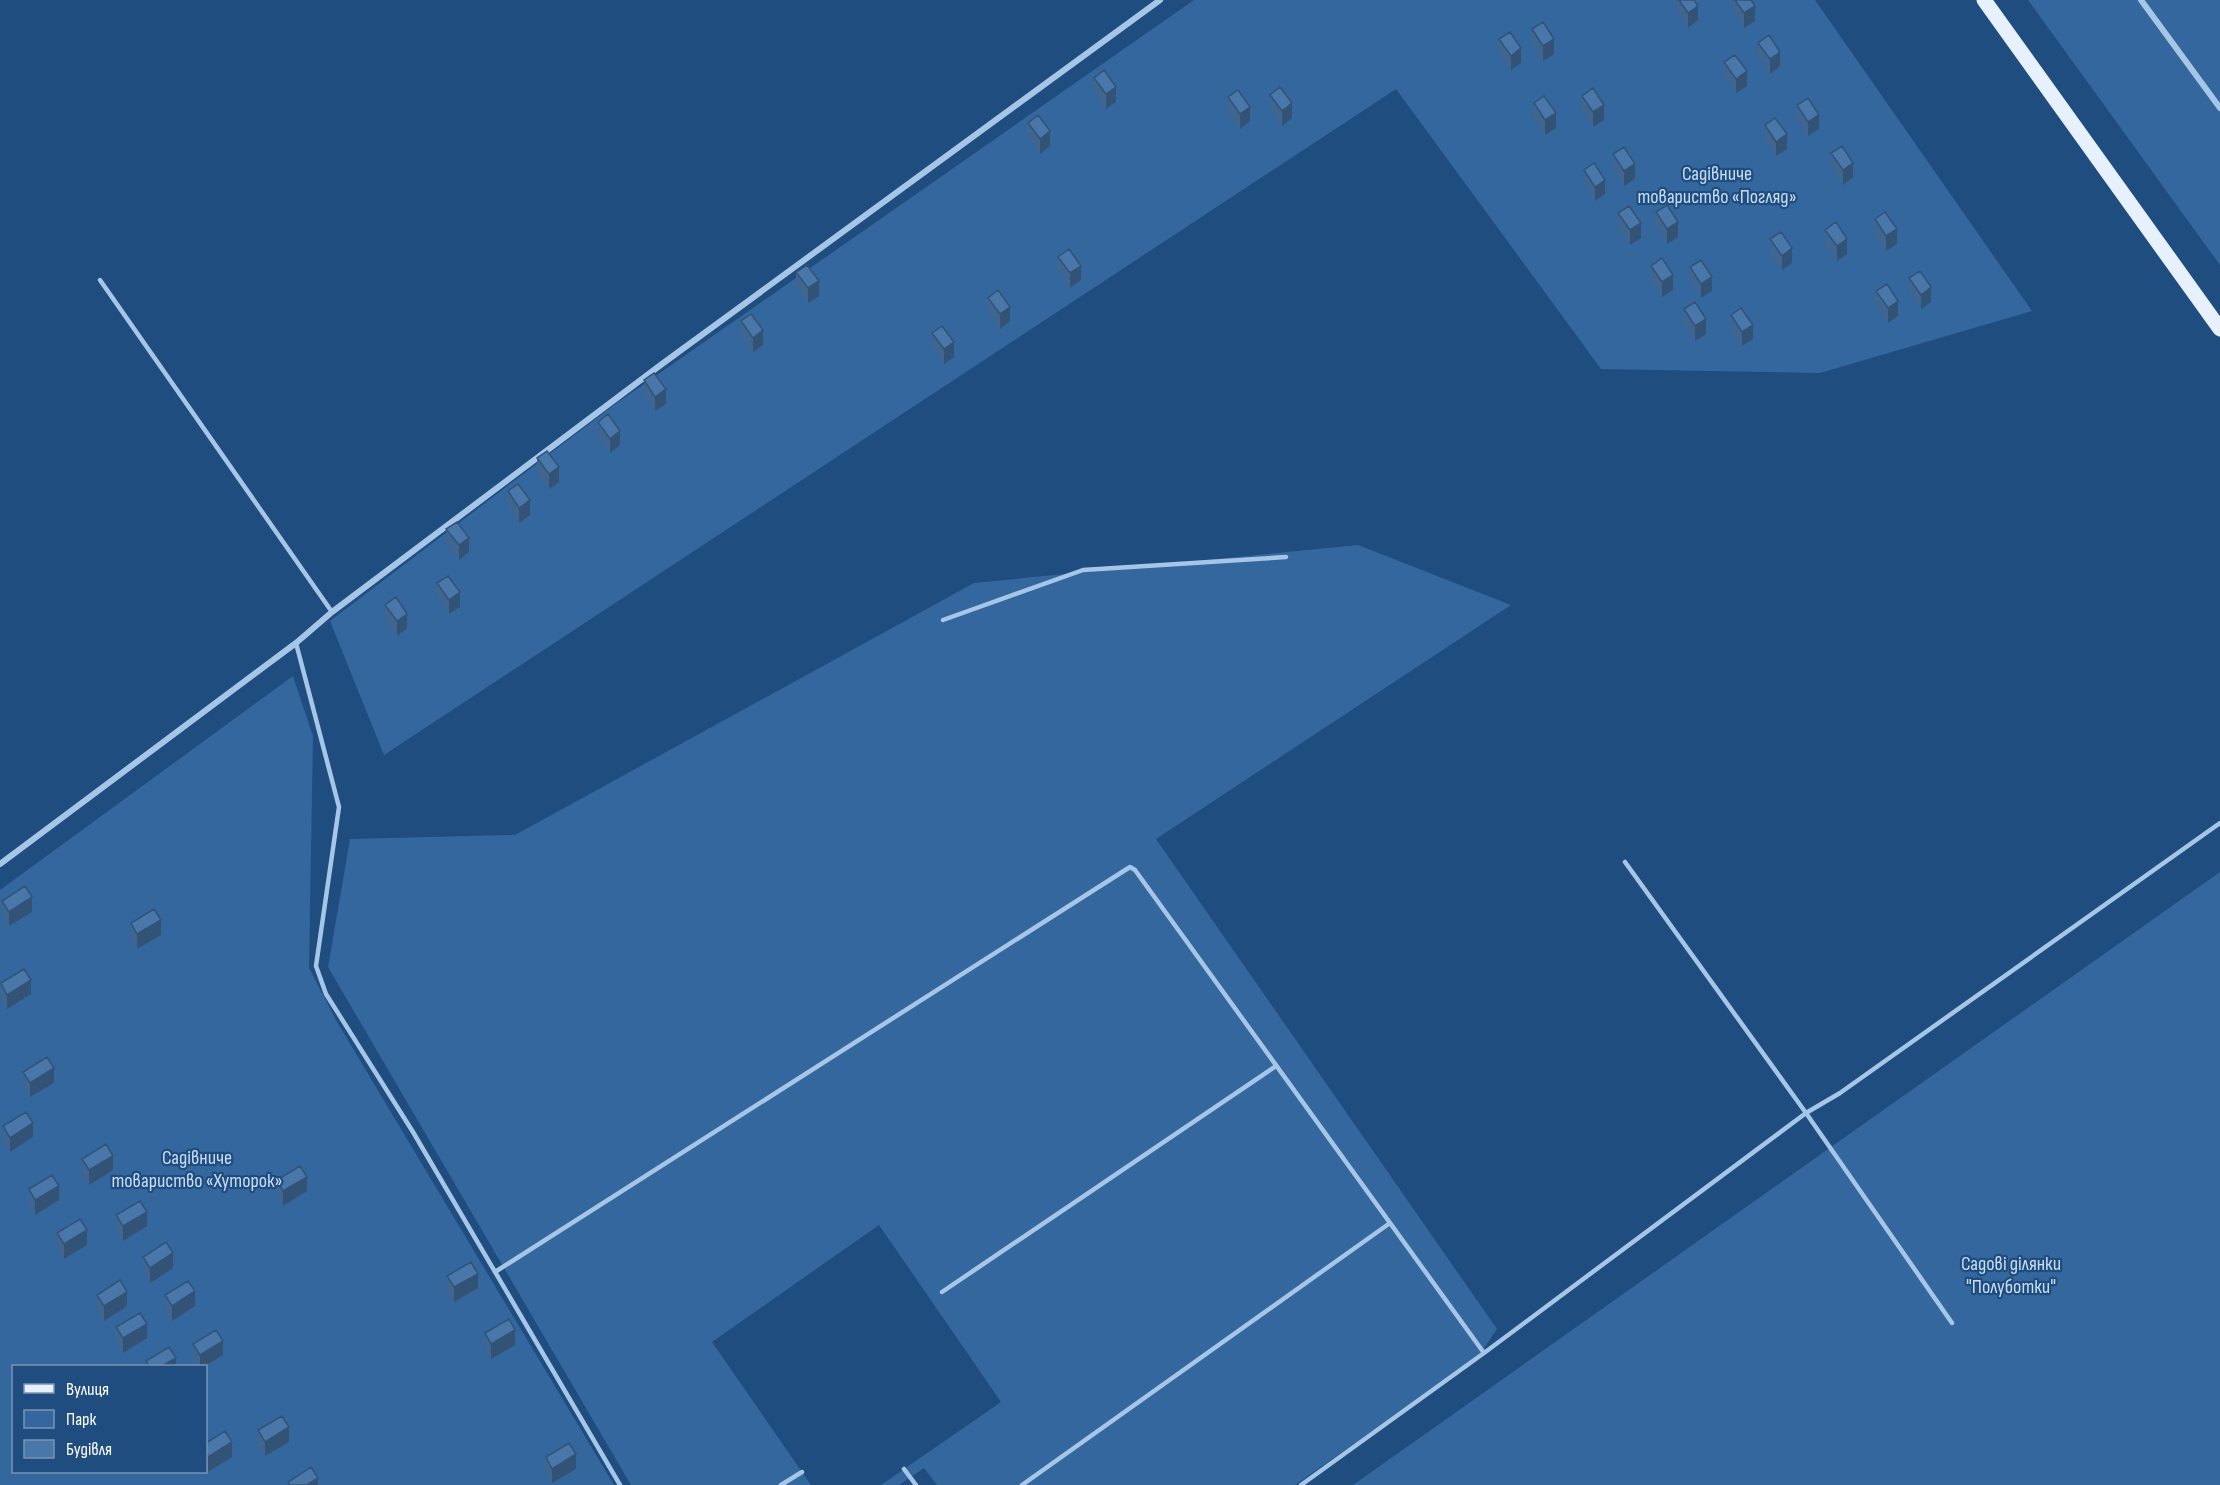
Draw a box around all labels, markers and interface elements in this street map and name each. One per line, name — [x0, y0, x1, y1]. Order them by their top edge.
park label: Садівниче товариство «Погляд» — [1637, 162, 1797, 209]
park label: Садівниче товариство «Хуторок» — [111, 1146, 283, 1193]
park label: Садові ділянки "Полуботки" — [1961, 1252, 2061, 1299]
legend — [12, 1365, 207, 1473]
text: Вулиця — [66, 1379, 109, 1400]
text: Парк — [66, 1409, 97, 1430]
text: Будівля — [66, 1439, 112, 1460]

